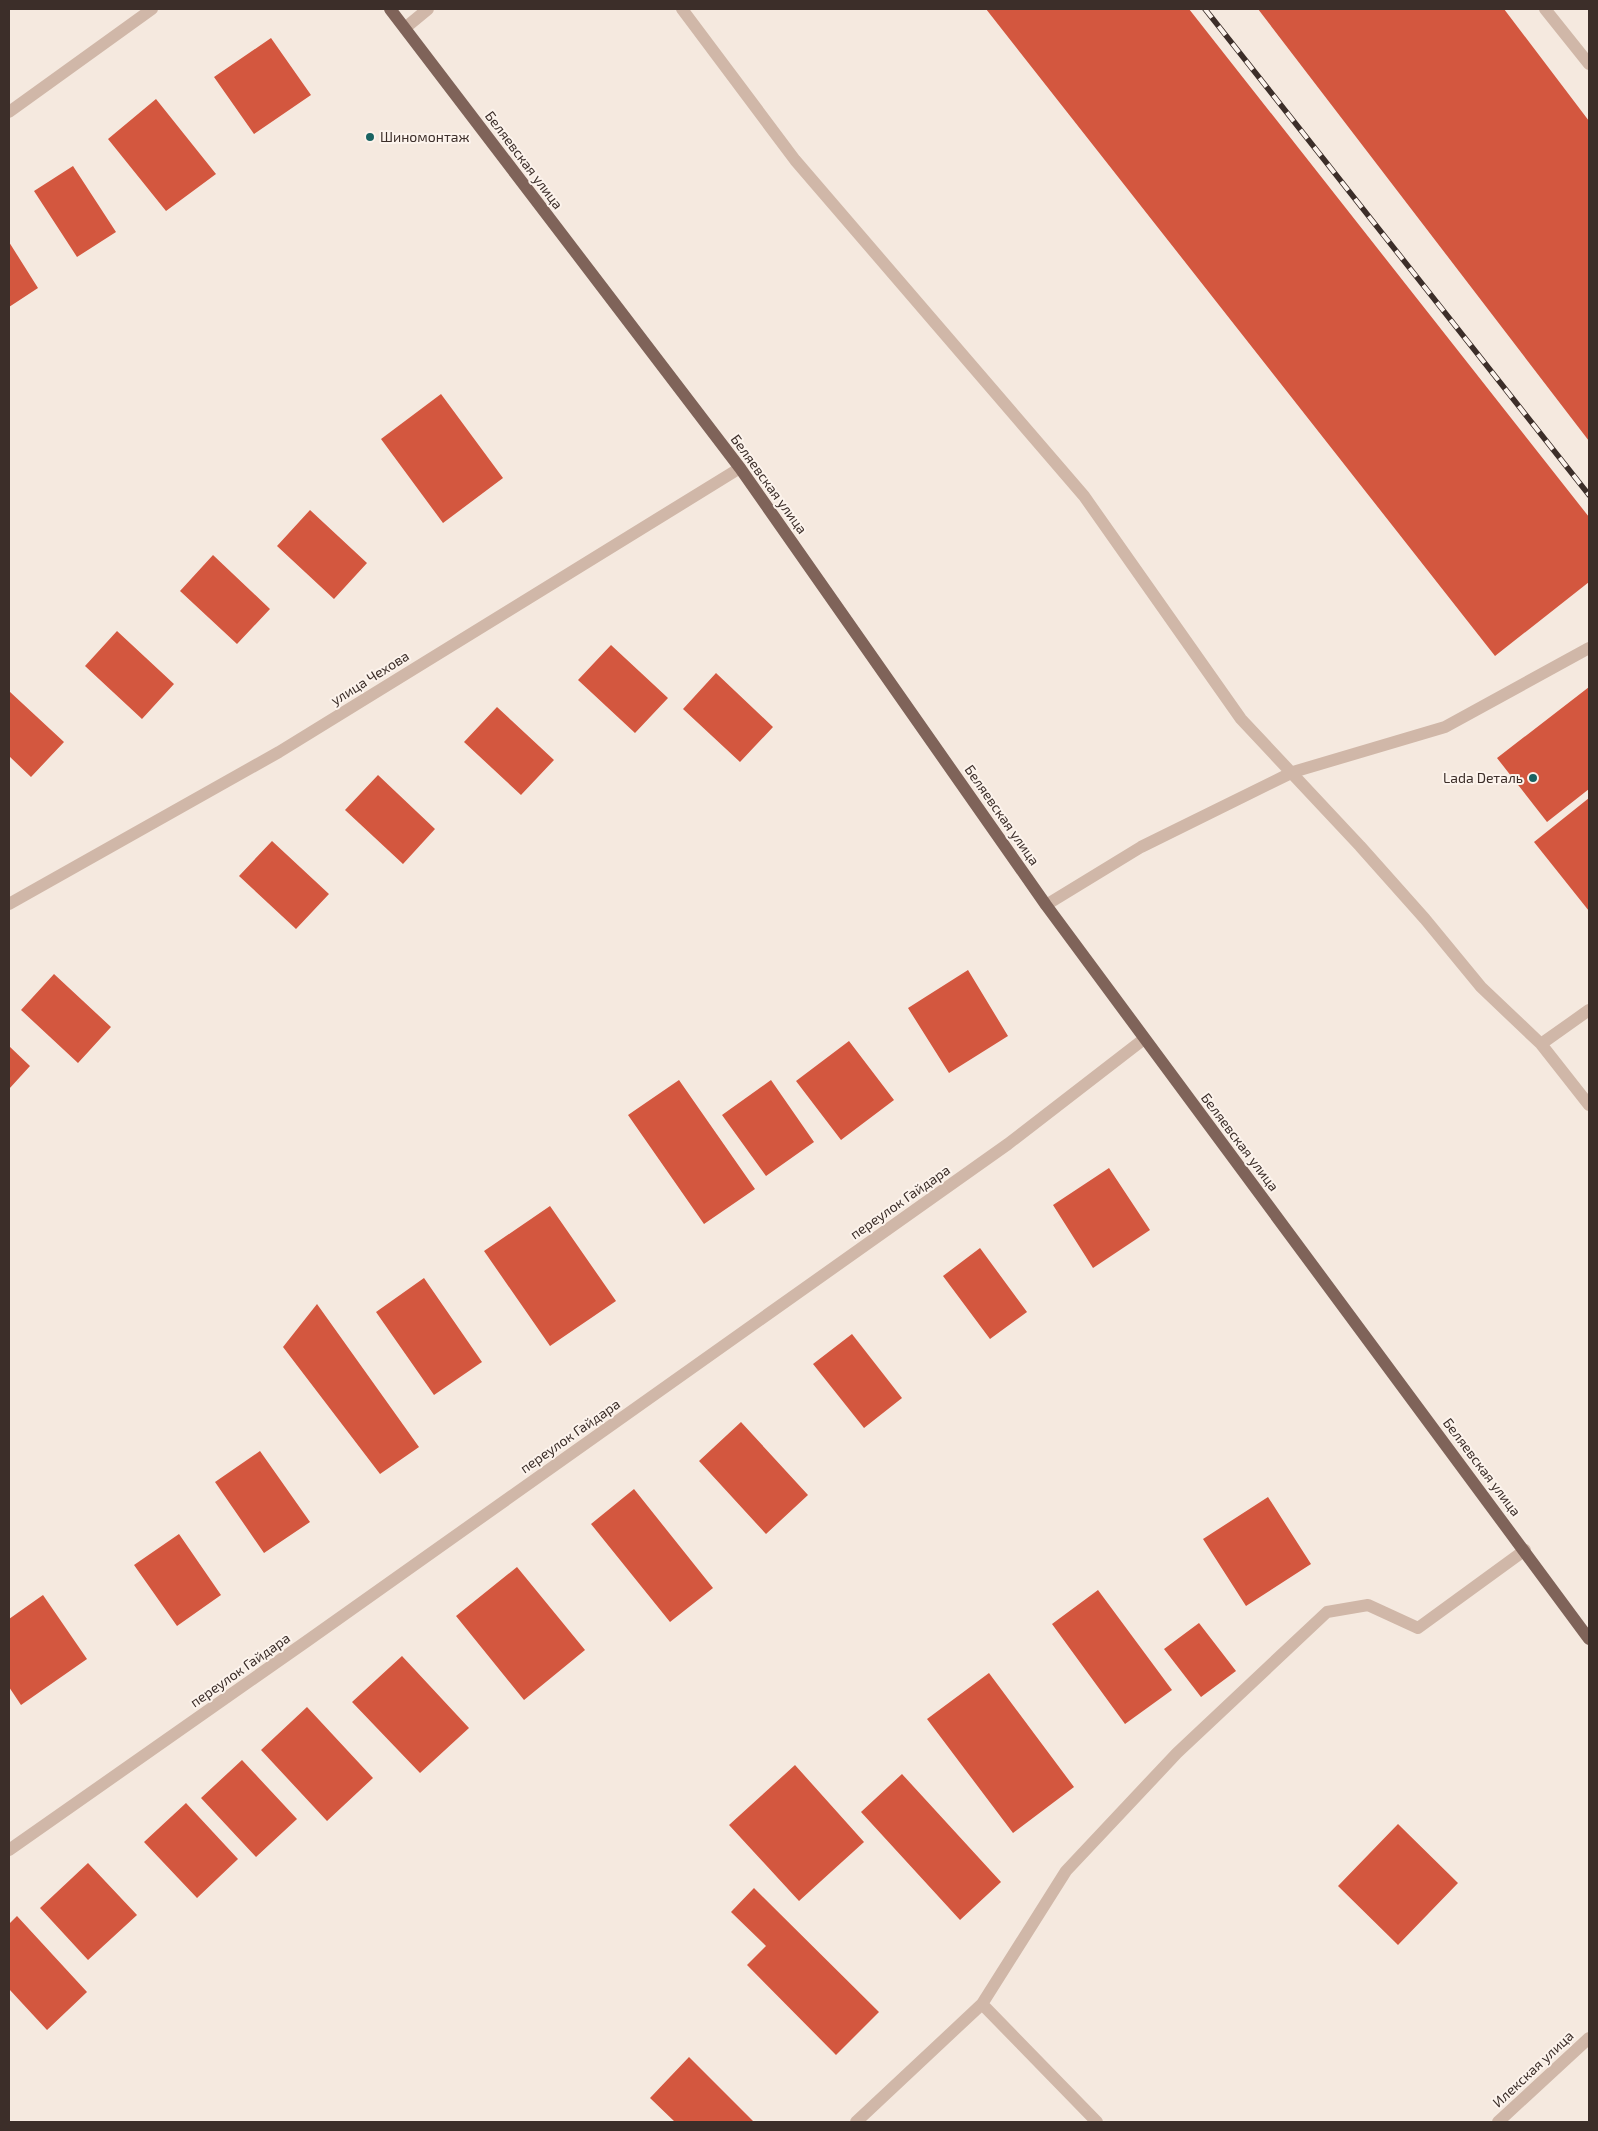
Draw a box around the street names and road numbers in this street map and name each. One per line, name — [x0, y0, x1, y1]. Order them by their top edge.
street label: Беляевская улица — [482, 107, 567, 212]
street label: Беляевская улица — [728, 431, 811, 537]
street label: улица Чехова — [327, 647, 412, 708]
street label: Беляевская улица — [961, 761, 1043, 868]
street label: Беляевская улица — [1198, 1089, 1283, 1194]
street label: переулок Гайдара — [846, 1161, 953, 1242]
street label: переулок Гайдара — [516, 1395, 623, 1476]
street label: Беляевская улица — [1440, 1414, 1525, 1519]
street label: переулок Гайдара — [186, 1629, 293, 1710]
street label: Илекская улица — [1489, 2027, 1577, 2110]

